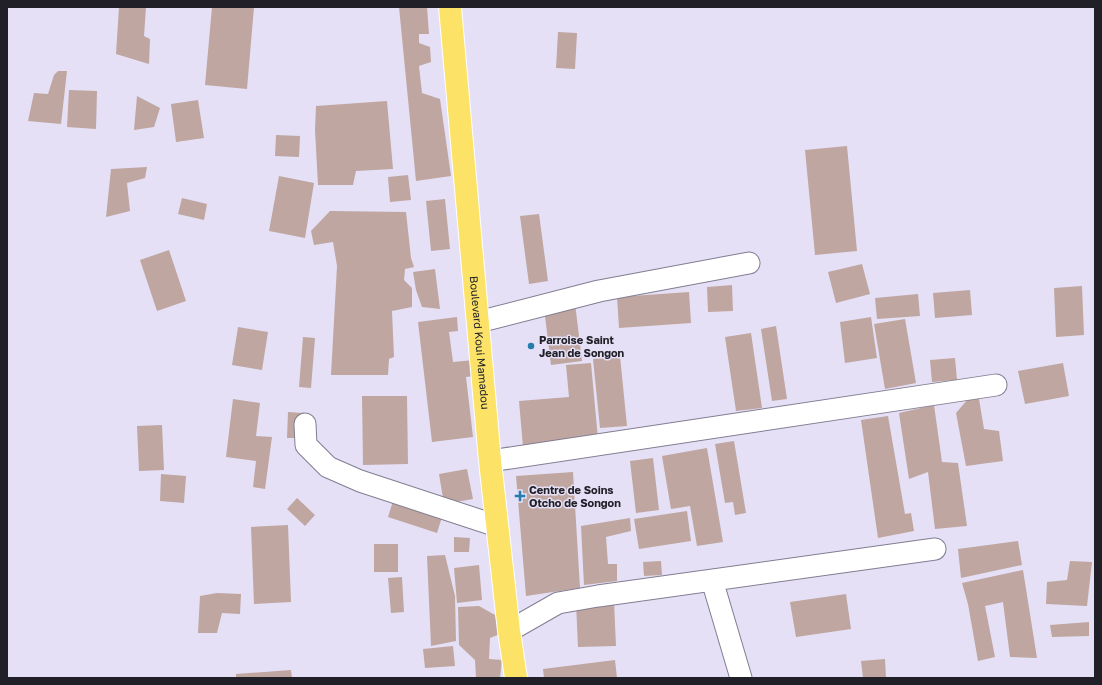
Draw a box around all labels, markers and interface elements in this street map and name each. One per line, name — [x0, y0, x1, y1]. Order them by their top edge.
street label: Boulevard Koui Mamadou — [468, 275, 492, 410]
place label: Parroise Saint Jean de Songon — [539, 333, 625, 359]
marker: Parroise Saint Jean de Songon — [526, 341, 536, 351]
place label: Centre de Soins Otcho de Songon — [529, 483, 621, 509]
marker: Centre de Soins Otcho de Songon — [514, 490, 526, 502]

